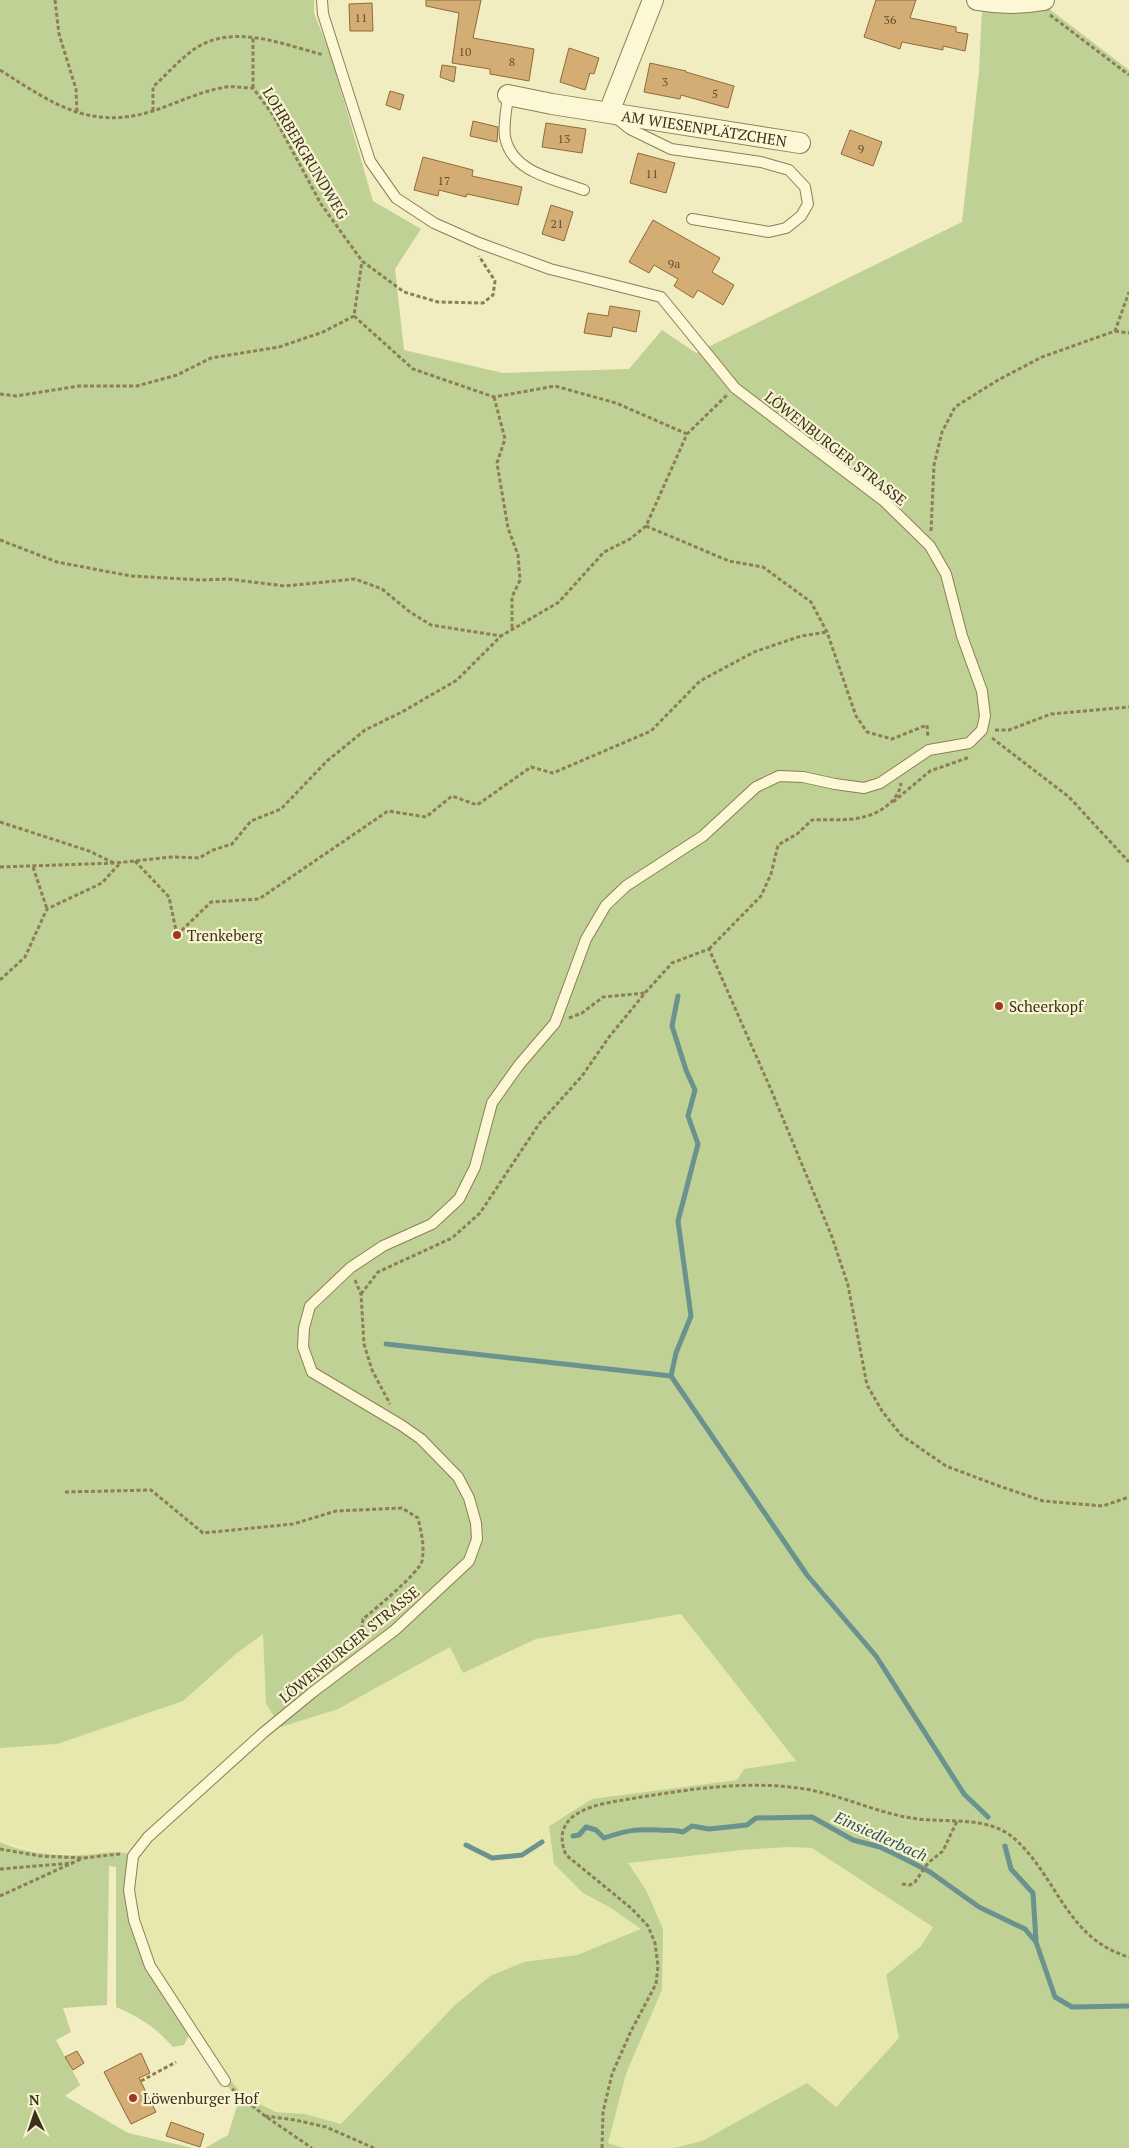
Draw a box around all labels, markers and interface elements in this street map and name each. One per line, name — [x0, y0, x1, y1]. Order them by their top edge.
house number: 11 — [355, 10, 367, 25]
house number: 36 — [884, 12, 897, 27]
house number: 10 — [459, 44, 471, 59]
house number: 8 — [509, 54, 515, 69]
house number: 3 — [662, 74, 668, 89]
street label: LOHRBERGRUNDWEG — [259, 83, 354, 223]
house number: 5 — [712, 86, 718, 101]
street label: AM WIESENPLÄTZCHEN — [620, 105, 788, 151]
house number: 13 — [558, 131, 570, 146]
house number: 9 — [858, 141, 864, 156]
house number: 11 — [646, 166, 658, 181]
house number: 17 — [438, 173, 450, 188]
house number: 21 — [551, 216, 563, 231]
house number: 9a — [668, 256, 680, 271]
street label: LÖWENBURGER STRASSE — [761, 386, 911, 510]
place label: Trenkeberg — [187, 925, 264, 945]
marker: Trenkeberg — [171, 929, 183, 941]
place label: Scheerkopf — [1009, 996, 1084, 1016]
marker: Scheerkopf — [993, 1000, 1005, 1012]
street label: LÖWENBURGER STRASSE — [275, 1581, 423, 1707]
water label: Einsiedlerbach — [830, 1805, 931, 1866]
north arrow — [10, 2088, 60, 2138]
place label: Löwenburger Hof — [143, 2088, 259, 2108]
text: N — [28, 2090, 40, 2109]
marker: Löwenburger Hof — [127, 2092, 139, 2104]

